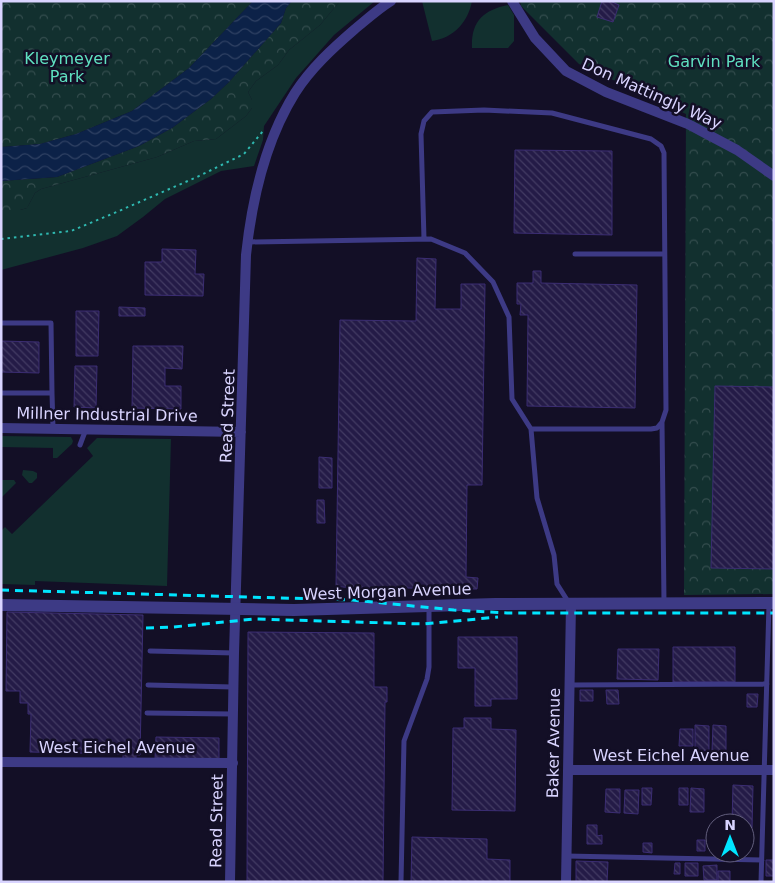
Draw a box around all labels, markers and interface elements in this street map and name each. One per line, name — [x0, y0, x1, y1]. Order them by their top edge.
park label: Kleymeyer Park — [24, 49, 110, 86]
park label: Garvin Park — [668, 52, 761, 71]
street label: Don Mattingly Way — [579, 54, 725, 133]
street label: Read Street — [216, 369, 239, 463]
street label: Millner Industrial Drive — [16, 403, 198, 426]
street label: West Morgan Avenue — [302, 579, 472, 604]
street label: Baker Avenue — [543, 688, 564, 798]
street label: West Eichel Avenue — [39, 738, 195, 757]
street label: West Eichel Avenue — [593, 746, 749, 765]
street label: Read Street — [206, 774, 227, 868]
north arrow — [705, 813, 755, 863]
text: N — [724, 817, 736, 833]

